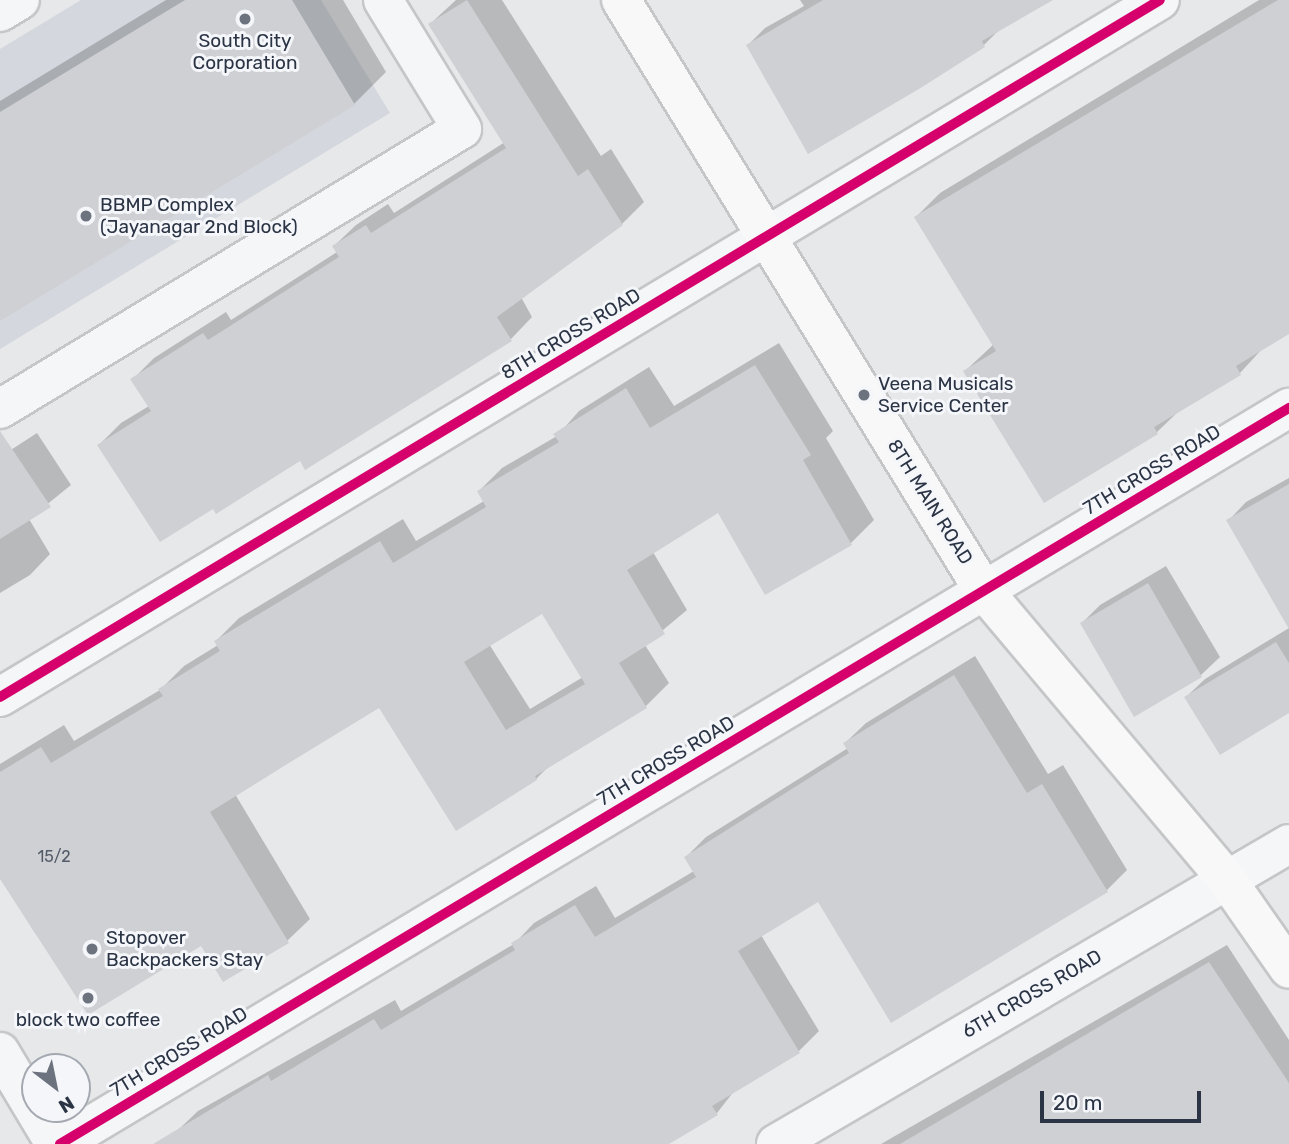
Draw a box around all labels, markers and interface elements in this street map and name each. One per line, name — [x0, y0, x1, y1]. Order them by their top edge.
marker: South City Corporation — [237, 11, 253, 27]
place label: South City Corporation — [193, 30, 297, 74]
place label: BBMP Complex (Jayanagar 2nd Block) — [100, 194, 298, 238]
marker: BBMP Complex (Jayanagar 2nd Block) — [78, 208, 94, 224]
street label: 8TH CROSS ROAD — [497, 283, 645, 385]
place label: Veena Musicals Service Center — [878, 373, 1013, 417]
marker: Veena Musicals Service Center — [856, 387, 872, 403]
street label: 7TH CROSS ROAD — [1079, 420, 1225, 520]
street label: 8TH MAIN ROAD — [882, 435, 978, 569]
street label: 7TH CROSS ROAD — [593, 711, 739, 811]
house number: 15/2 — [37, 847, 71, 867]
place label: Stopover Backpackers Stay — [106, 927, 263, 971]
marker: Stopover Backpackers Stay — [84, 941, 100, 957]
street label: 6TH CROSS ROAD — [958, 945, 1106, 1043]
marker: block two coffee — [80, 990, 96, 1006]
street label: 7TH CROSS ROAD — [106, 1002, 252, 1102]
place label: block two coffee — [15, 1009, 161, 1031]
north arrow — [21, 1053, 91, 1123]
scale bar — [1044, 1078, 1205, 1122]
text: 20 m — [1053, 1090, 1102, 1115]
text: N — [54, 1091, 78, 1118]

